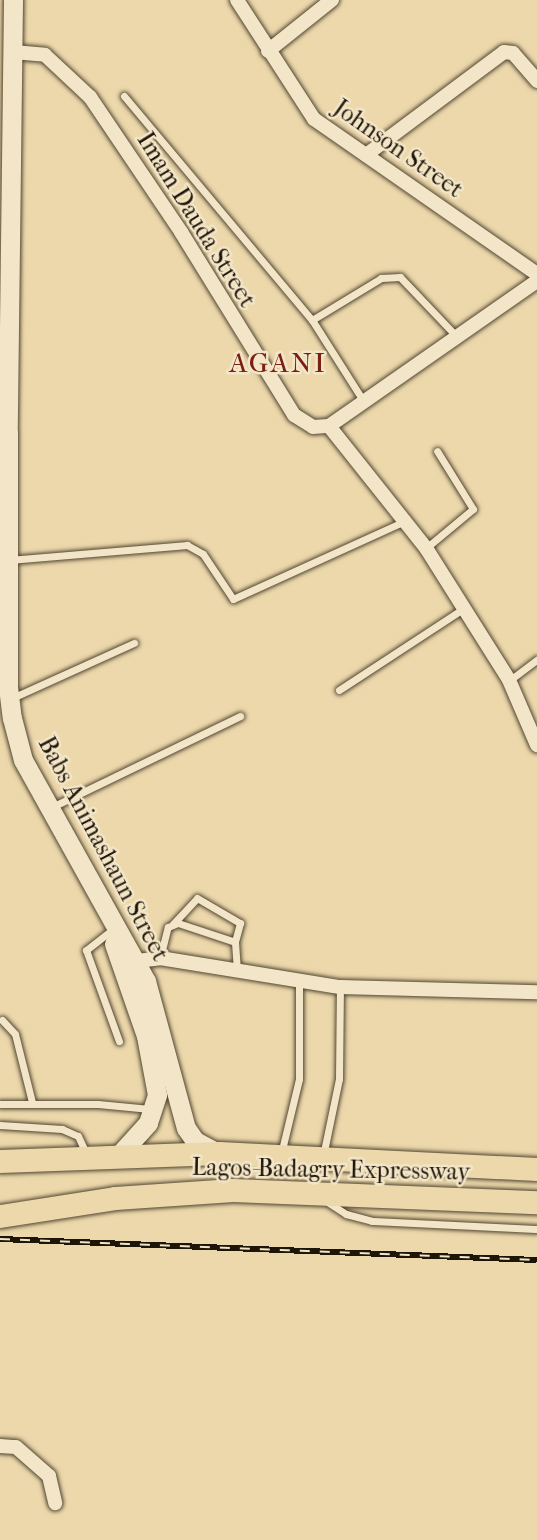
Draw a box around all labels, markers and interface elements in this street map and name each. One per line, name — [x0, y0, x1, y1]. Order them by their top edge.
street label: Johnson Street — [328, 94, 468, 204]
street label: Imam Dauda Street — [131, 127, 261, 313]
district label: AGANI — [230, 346, 326, 380]
street label: Babs Animashaun Street — [32, 732, 174, 966]
street label: Lagos-Badagry Expressway — [192, 1153, 470, 1187]

